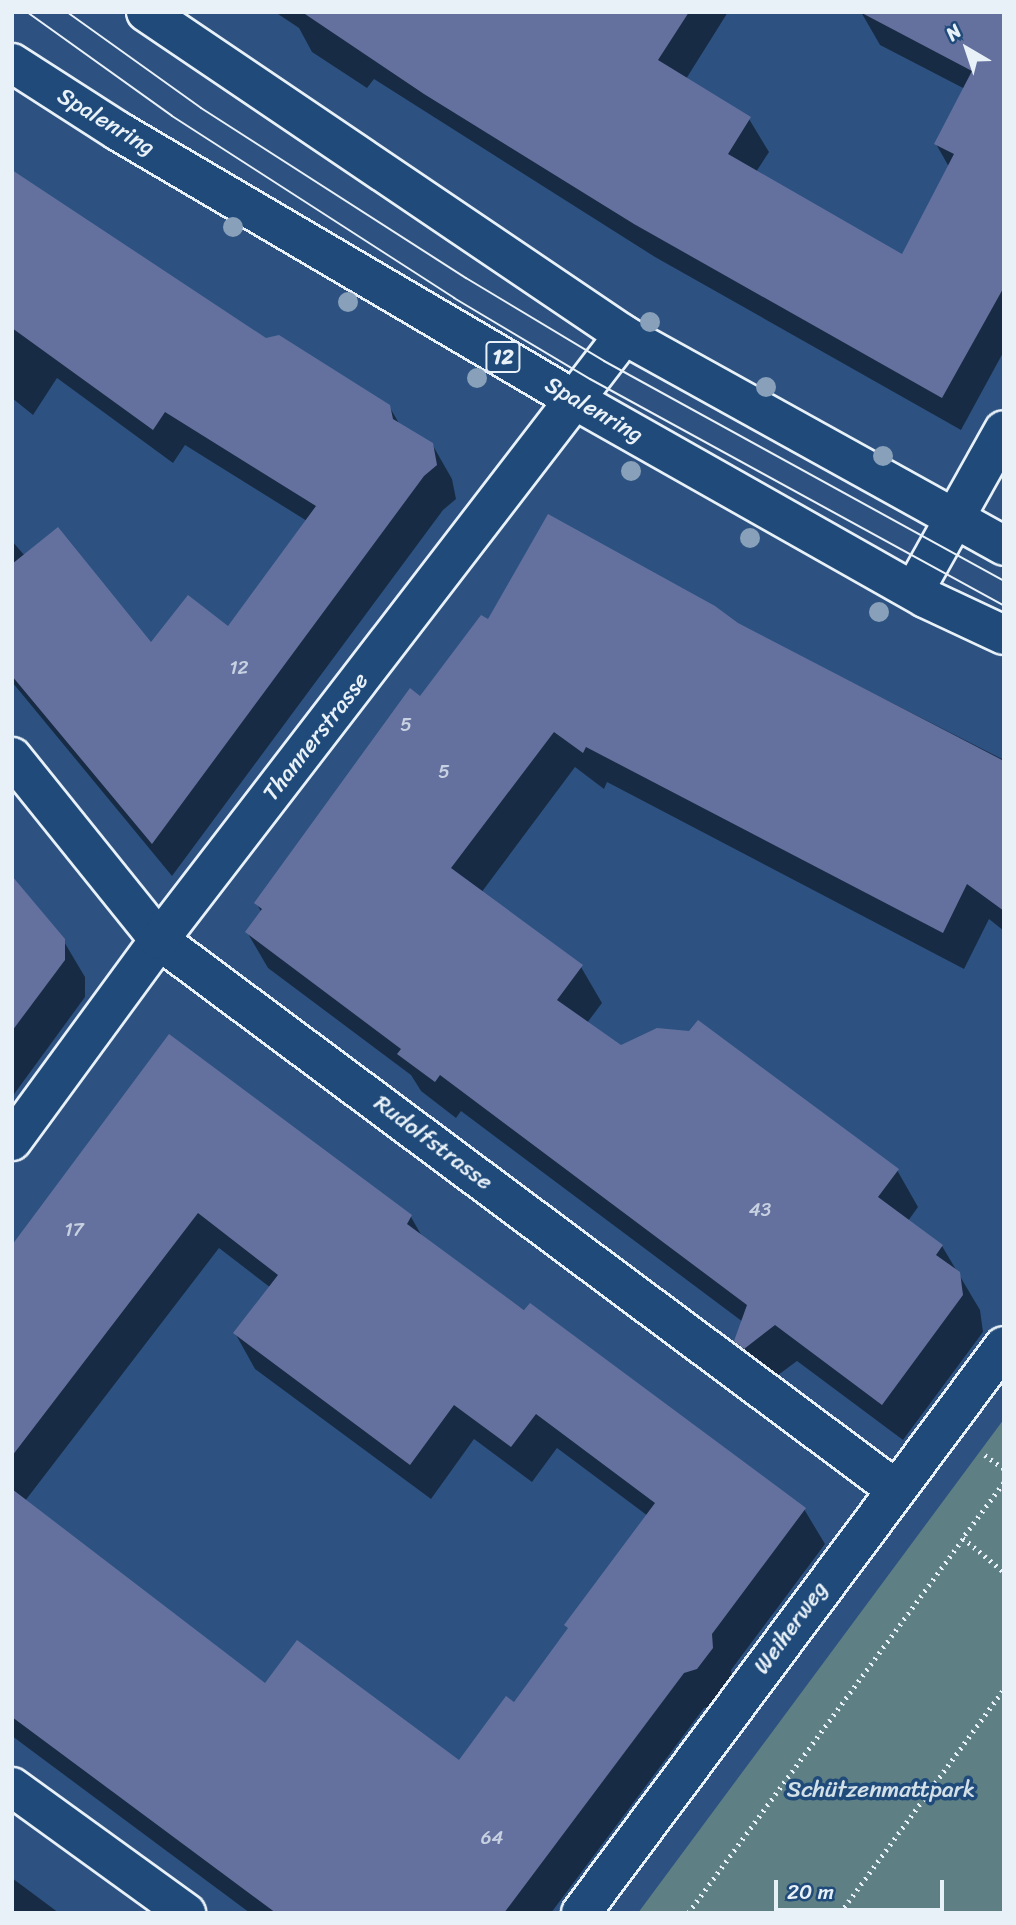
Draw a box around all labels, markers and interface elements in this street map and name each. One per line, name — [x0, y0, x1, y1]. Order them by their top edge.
north arrow — [932, 14, 1002, 84]
text: N — [938, 15, 969, 49]
street label: Spalenring — [52, 82, 160, 162]
road number: 12 — [484, 340, 522, 374]
street label: Spalenring — [540, 371, 648, 449]
house number: 12 — [229, 657, 249, 679]
street label: Thannerstrasse — [257, 667, 375, 807]
house number: 5 — [400, 714, 412, 736]
house number: 5 — [438, 761, 450, 783]
street label: Rudolfstrasse — [368, 1089, 498, 1197]
house number: 43 — [749, 1199, 771, 1221]
house number: 17 — [65, 1219, 83, 1241]
street label: Weiherweg — [748, 1576, 834, 1680]
park label: Schützenmattpark — [787, 1776, 975, 1804]
house number: 64 — [481, 1827, 503, 1849]
scale bar — [778, 1866, 948, 1910]
text: 20 m — [787, 1873, 834, 1911]

